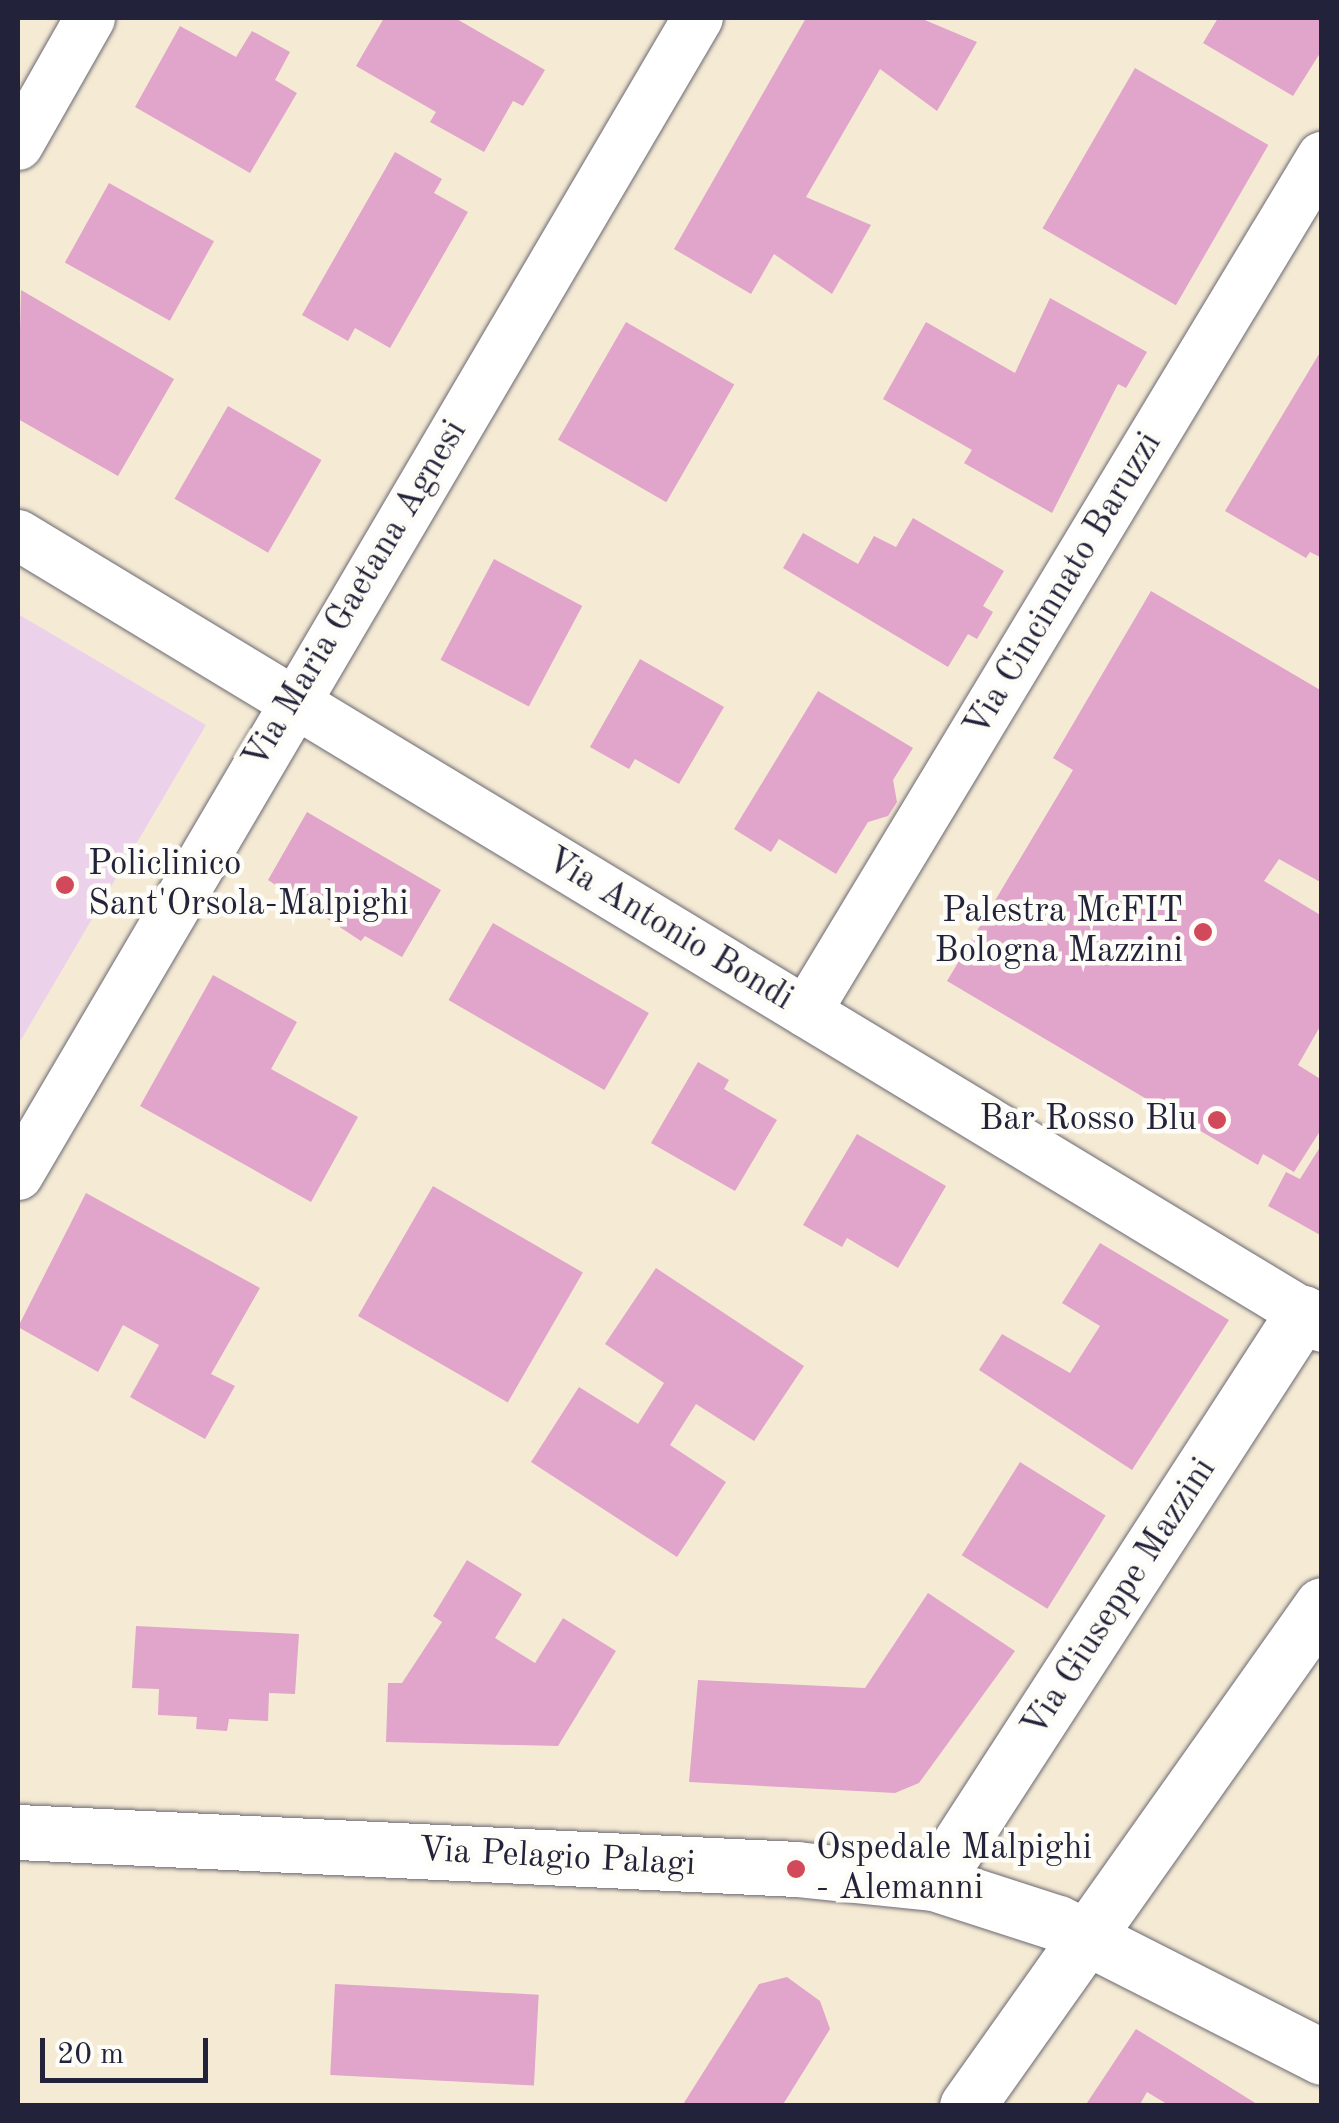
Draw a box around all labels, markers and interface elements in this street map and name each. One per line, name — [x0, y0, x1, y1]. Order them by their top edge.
street label: Via Maria Gaetana Agnesi — [235, 413, 477, 777]
street label: Via Cincinnato Baruzzi — [956, 425, 1172, 745]
street label: Via Antonio Bondi — [538, 840, 800, 1020]
place label: Policlinico Sant'Orsola-Malpighi — [88, 844, 409, 926]
marker: Policlinico Sant'Orsola-Malpighi — [52, 872, 78, 898]
place label: Palestra McFIT Bologna Mazzini — [935, 891, 1183, 973]
marker: Palestra McFIT Bologna Mazzini — [1192, 921, 1214, 943]
place label: Bar Rosso Blu — [979, 1099, 1197, 1141]
marker: Bar Rosso Blu — [1206, 1109, 1228, 1131]
street label: Via Giuseppe Mazzini — [1014, 1451, 1226, 1745]
place label: Ospedale Malpighi - Alemanni — [816, 1828, 1092, 1910]
street label: Via Pelagio Palagi — [418, 1830, 696, 1886]
marker: Ospedale Malpighi - Alemanni — [785, 1858, 807, 1880]
scale bar — [45, 2018, 212, 2080]
text: 20 m — [57, 2040, 124, 2070]

